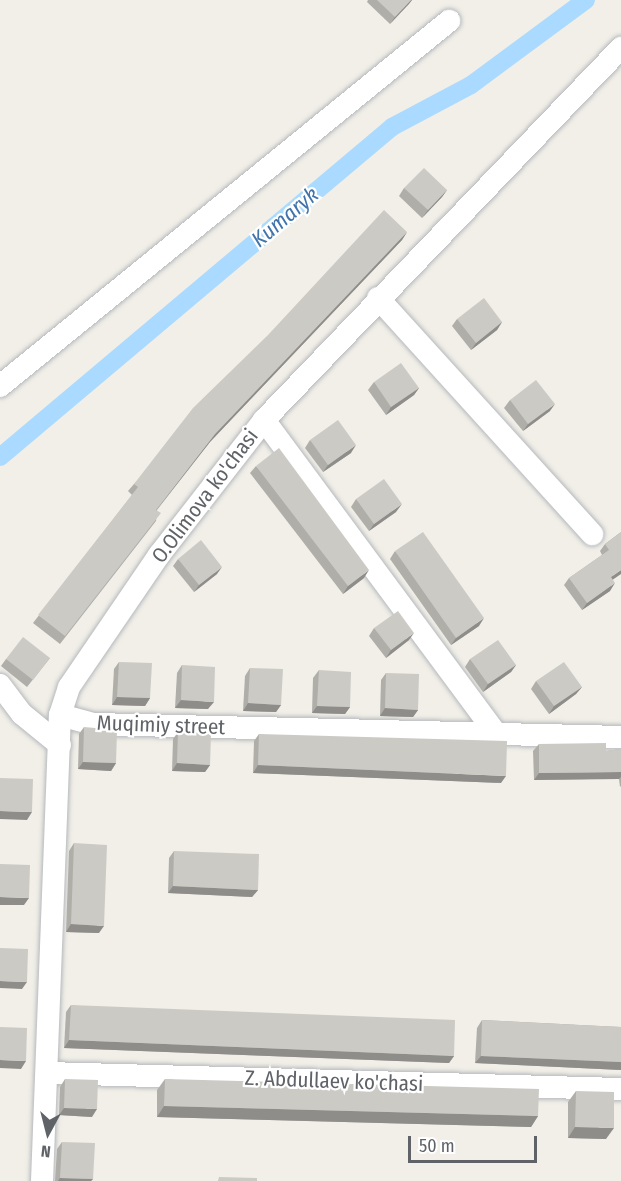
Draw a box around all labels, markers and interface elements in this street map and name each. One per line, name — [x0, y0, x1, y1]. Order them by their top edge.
water label: Kumaryk — [246, 181, 324, 253]
street label: O.Olimova ko'chasi — [146, 424, 264, 568]
street label: Muqimiy street — [96, 710, 226, 740]
street label: Z. Abdullaev ko'chasi — [244, 1065, 424, 1097]
north arrow — [18, 1103, 78, 1163]
scale bar — [411, 1124, 540, 1162]
text: 50 m — [419, 1135, 455, 1157]
text: N — [40, 1141, 52, 1161]

